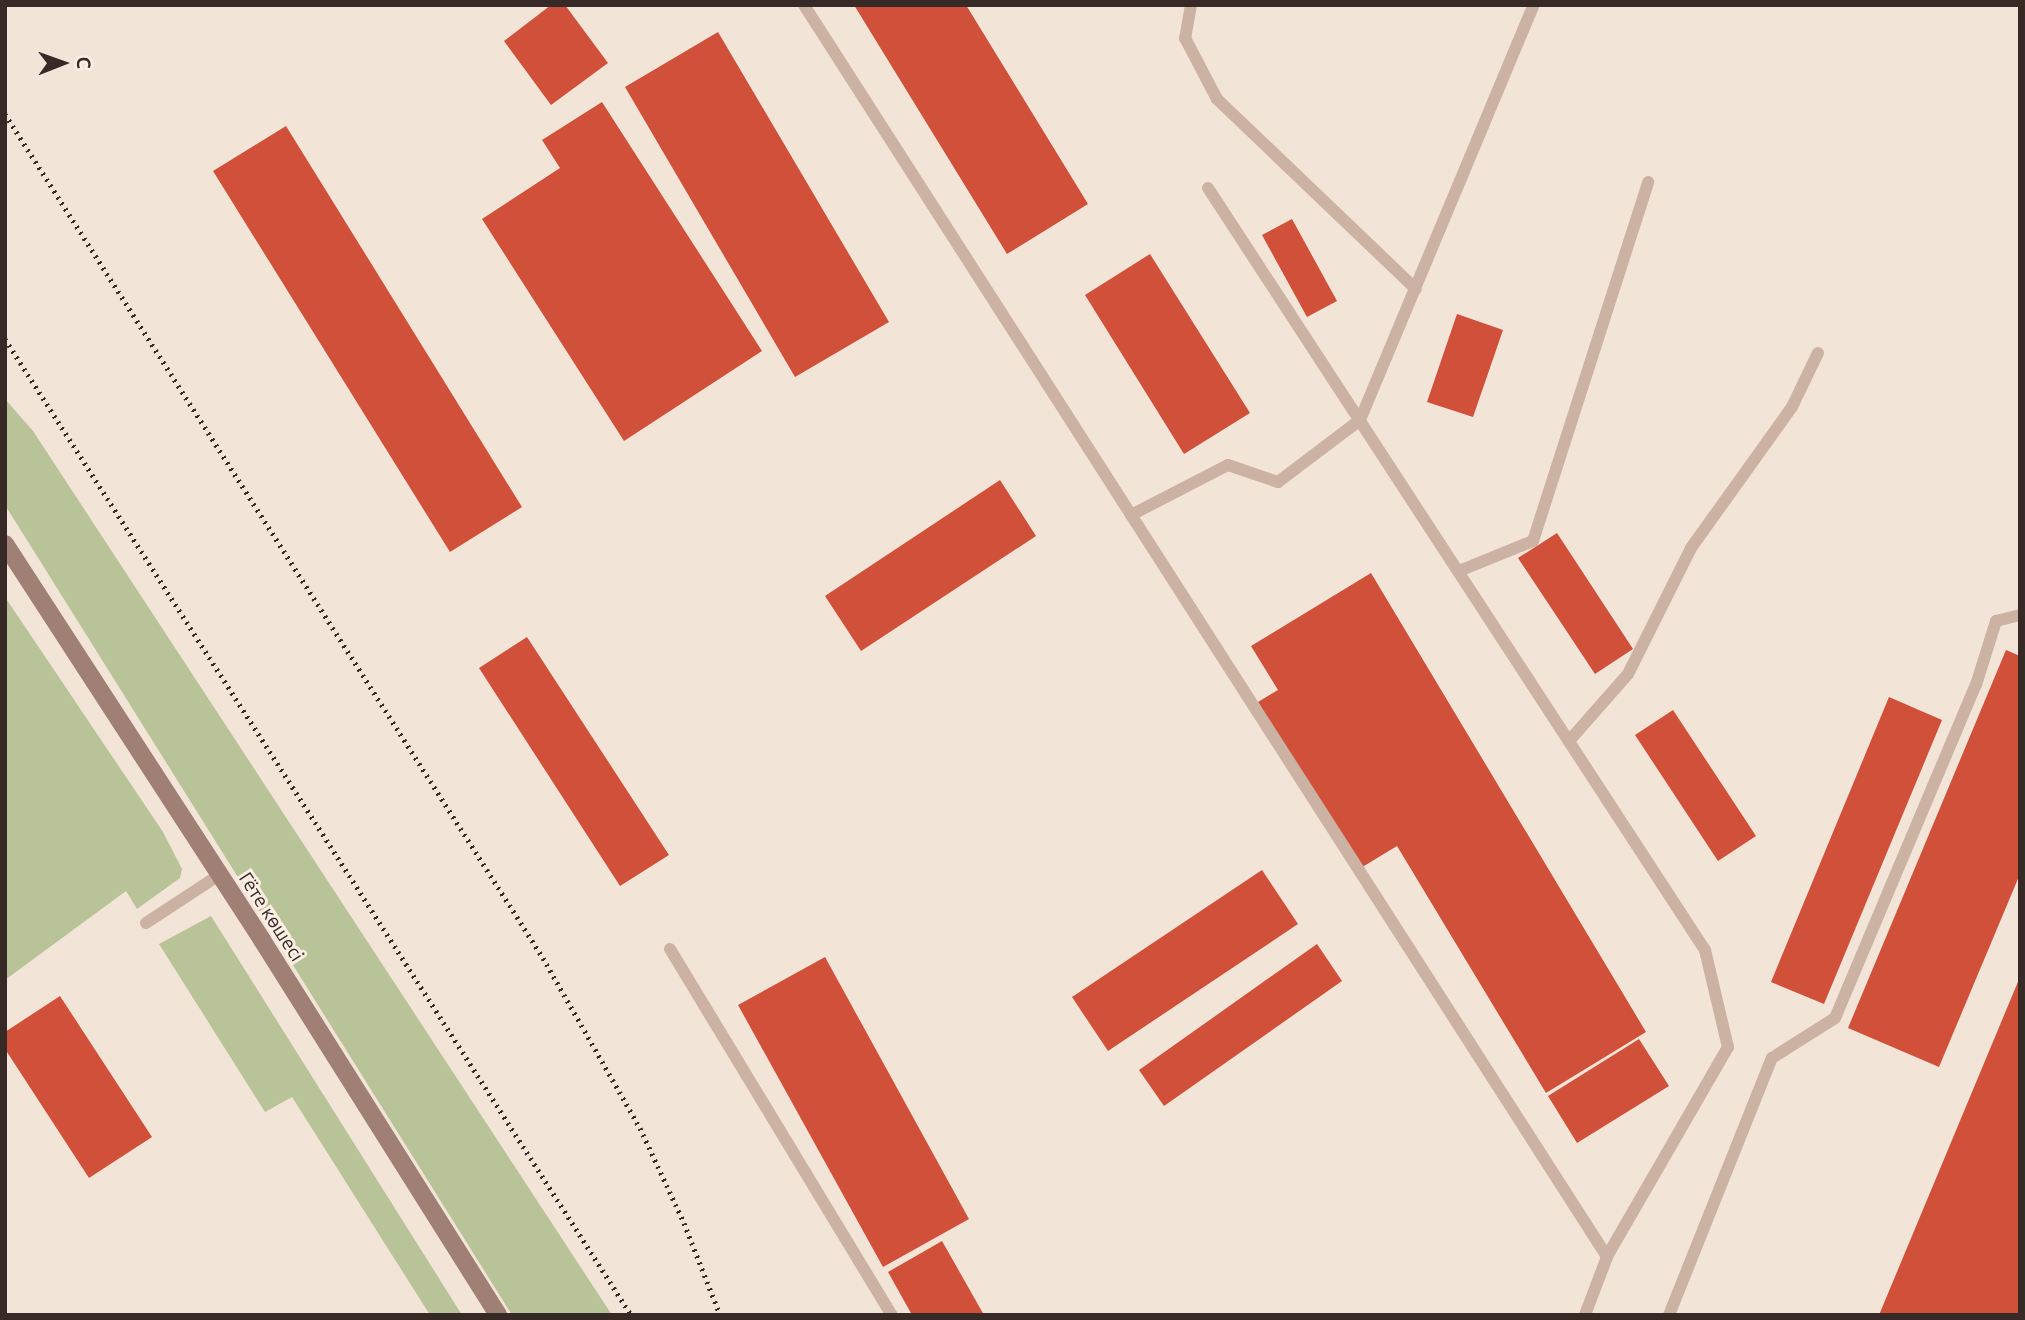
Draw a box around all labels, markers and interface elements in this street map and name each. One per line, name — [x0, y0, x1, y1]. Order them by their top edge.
north arrow — [28, 28, 98, 98]
text: С — [73, 56, 95, 69]
street label: Гёте көшесі — [234, 868, 308, 966]

